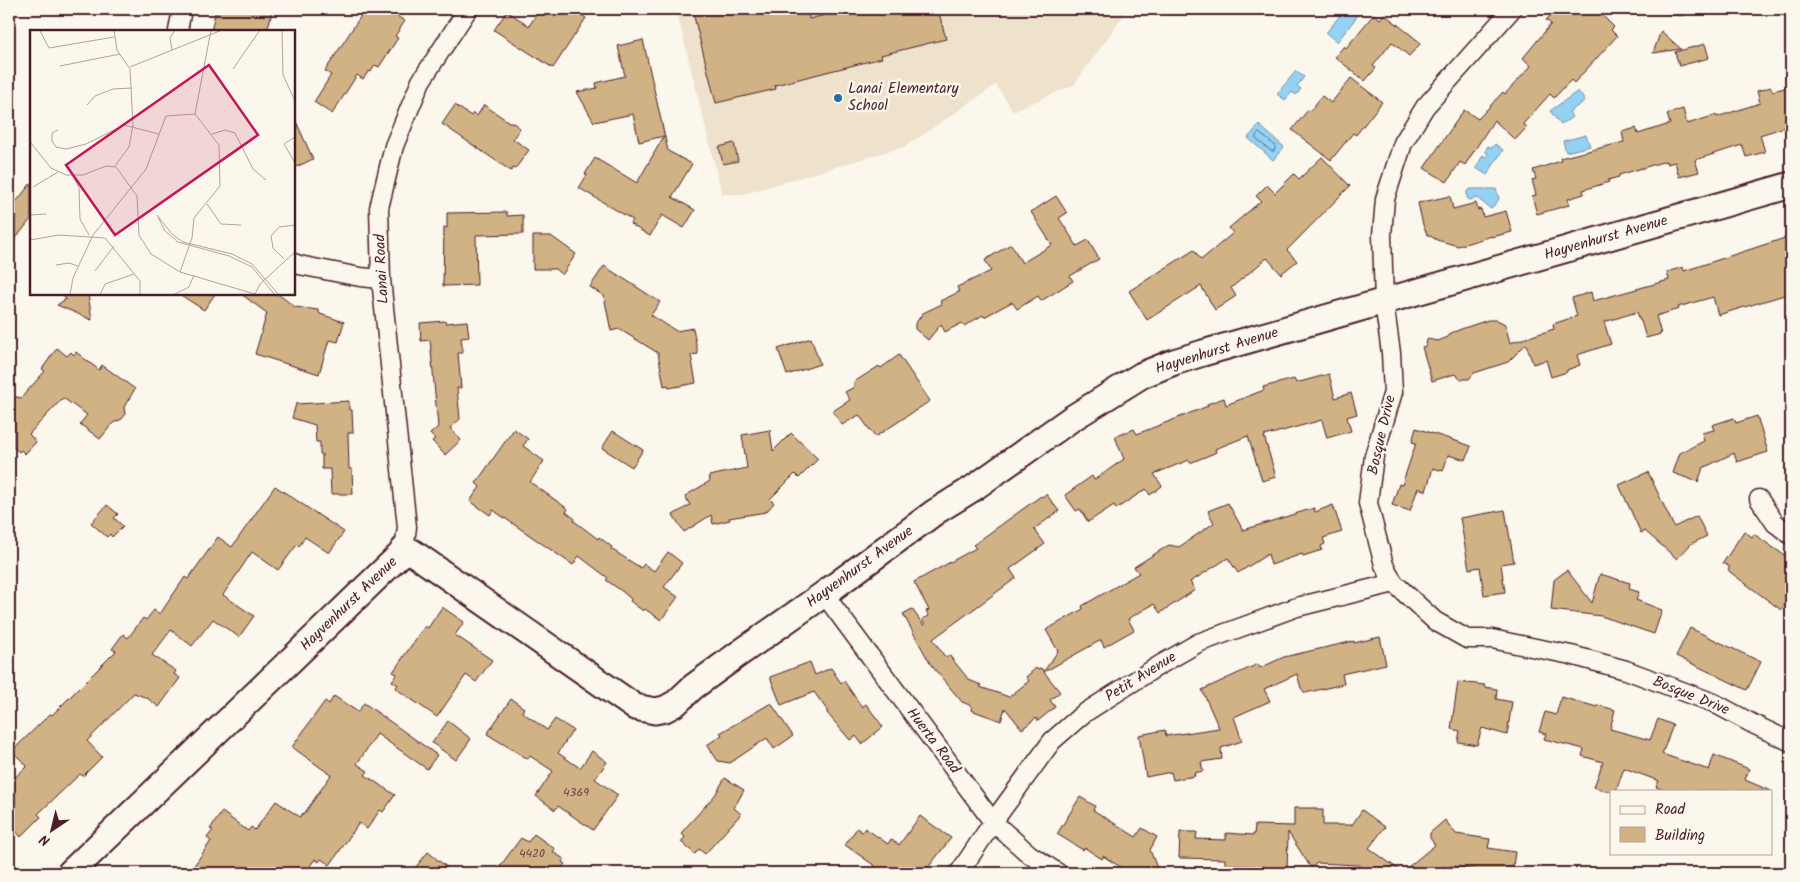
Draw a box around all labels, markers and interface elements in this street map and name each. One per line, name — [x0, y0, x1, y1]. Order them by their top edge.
inset map — [30, 30, 295, 295]
place label: Lanai Elementary School — [848, 77, 960, 118]
marker: Lanai Elementary School — [832, 92, 844, 104]
street label: Hayvenhurst Avenue — [1541, 209, 1671, 267]
street label: Lanai Road — [368, 233, 396, 305]
street label: Hayvenhurst Avenue — [1152, 321, 1282, 381]
street label: Bosque Drive — [1361, 393, 1403, 477]
street label: Hayvenhurst Avenue — [801, 520, 919, 614]
street label: Hayvenhurst Avenue — [295, 551, 403, 657]
street label: Petit Avenue — [1101, 645, 1182, 708]
street label: Bosque Drive — [1649, 670, 1733, 722]
street label: Huerta Road — [900, 703, 966, 780]
house number: 4369 — [563, 783, 589, 802]
legend — [1610, 790, 1772, 854]
text: Road — [1655, 798, 1686, 822]
north arrow — [28, 804, 78, 854]
text: Building — [1655, 824, 1705, 848]
text: N — [35, 828, 55, 851]
house number: 4420 — [519, 844, 545, 863]

